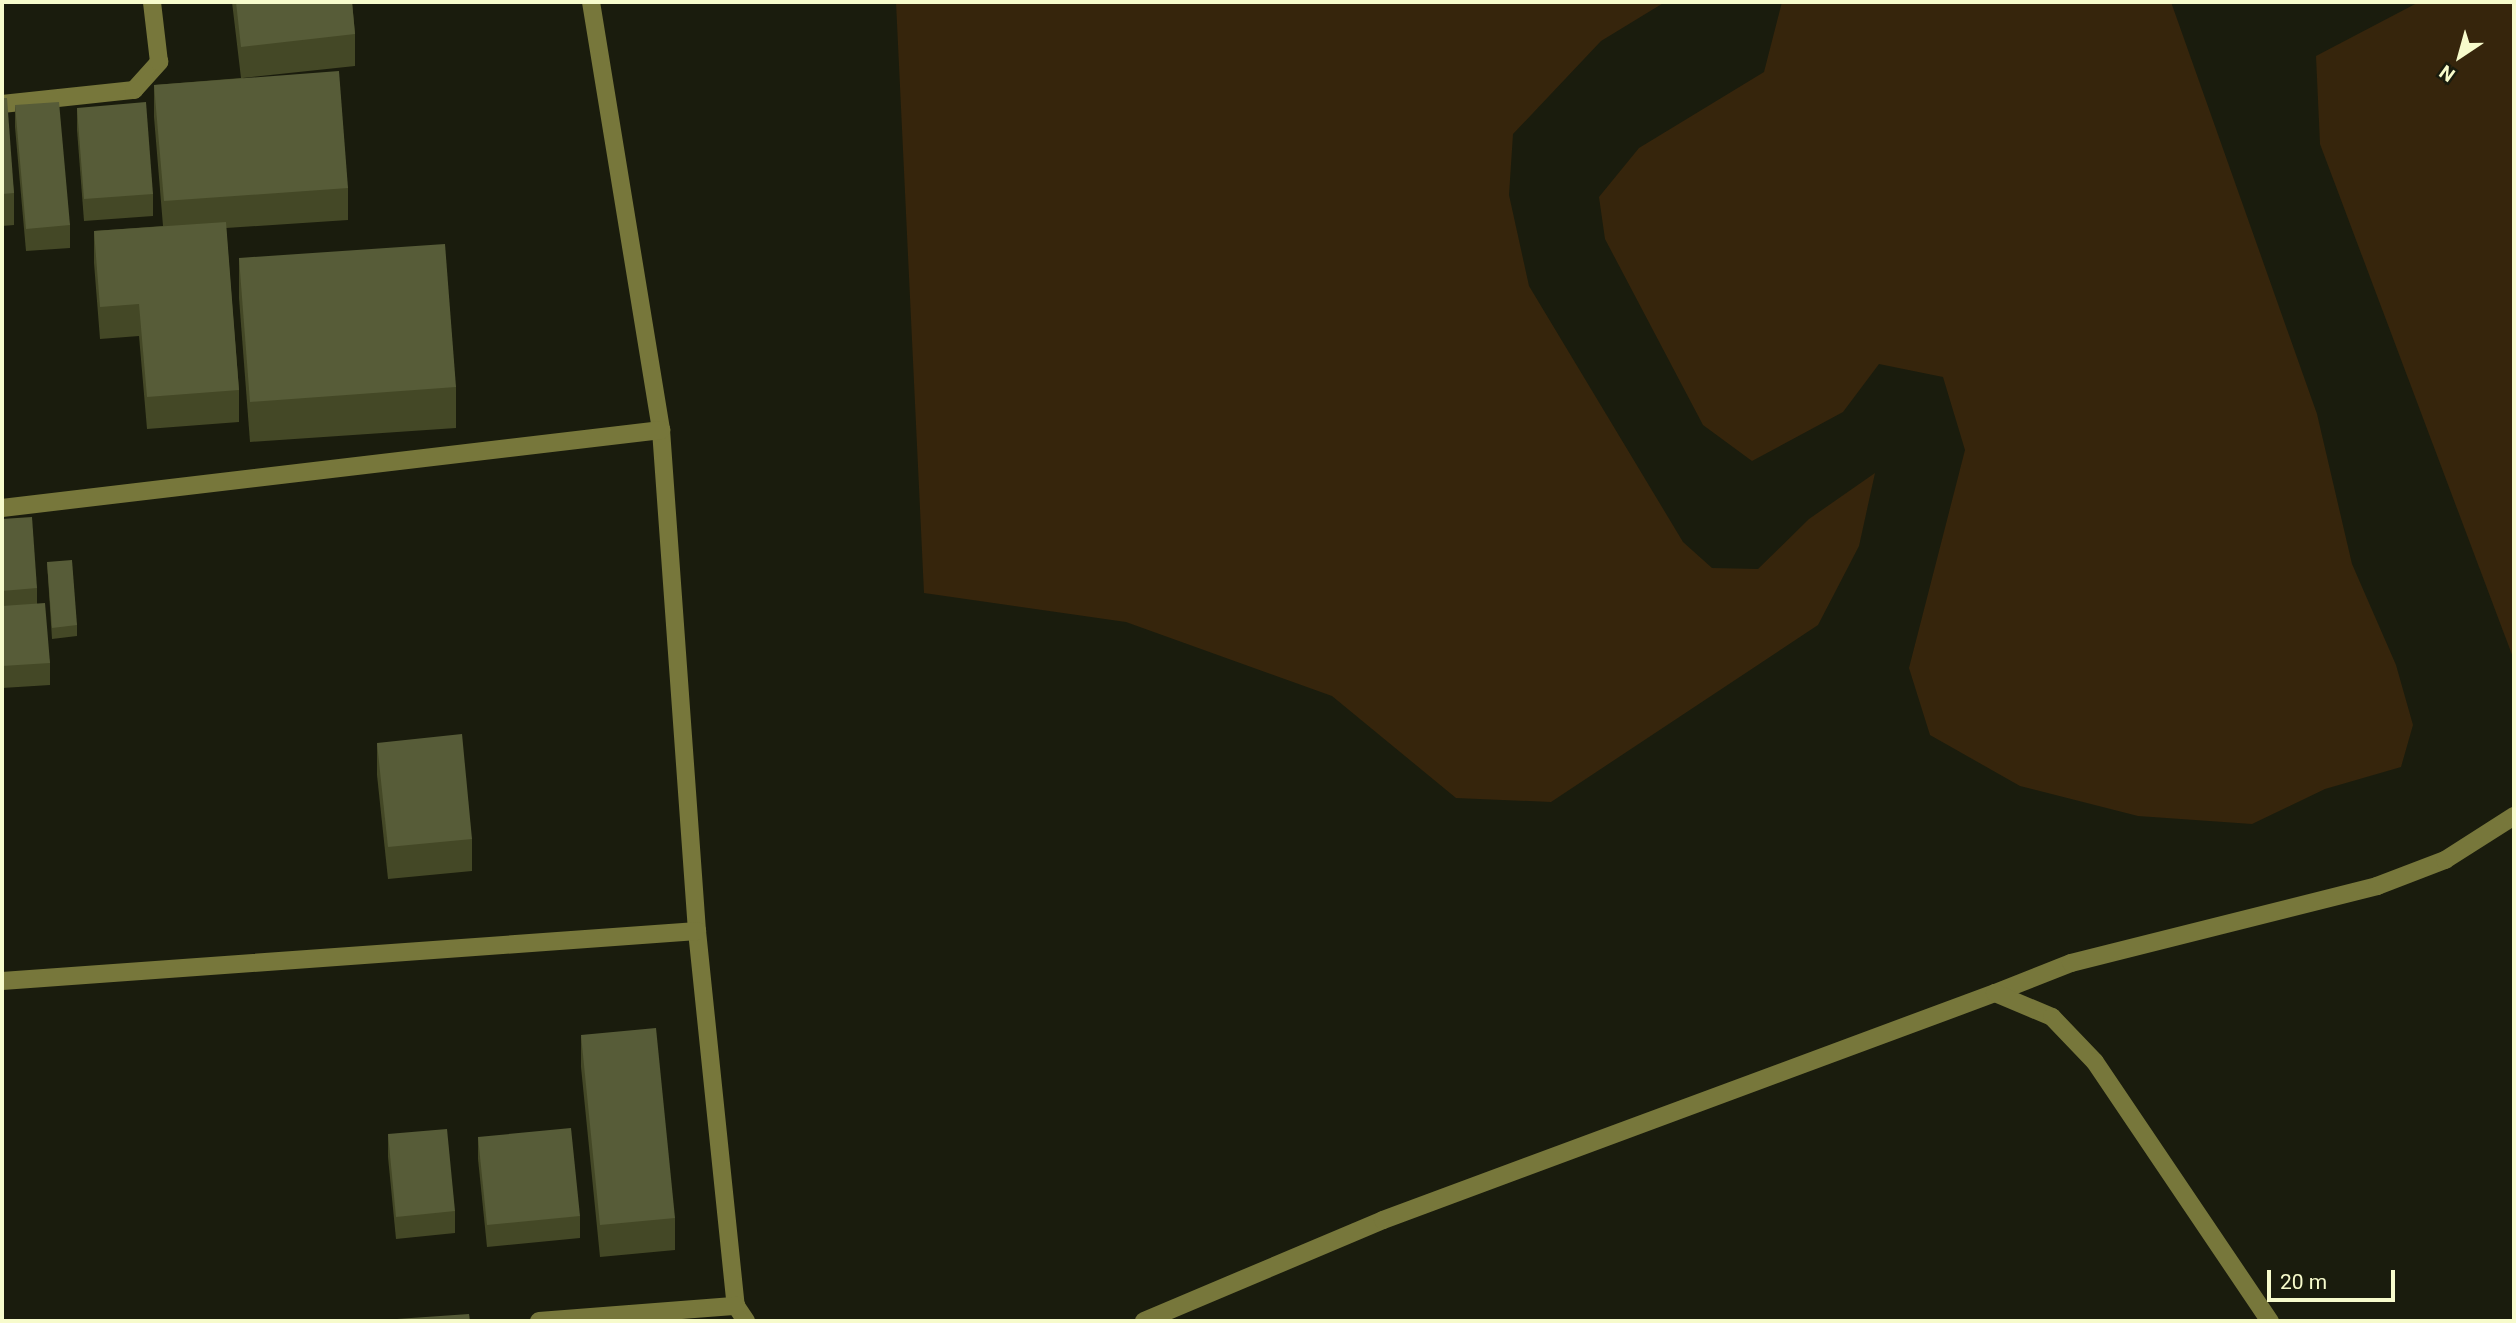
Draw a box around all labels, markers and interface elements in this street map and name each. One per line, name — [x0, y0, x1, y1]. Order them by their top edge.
north arrow — [2425, 21, 2495, 91]
text: N — [2435, 60, 2460, 87]
scale bar — [2271, 1256, 2399, 1300]
text: 20 m — [2280, 1270, 2327, 1294]

